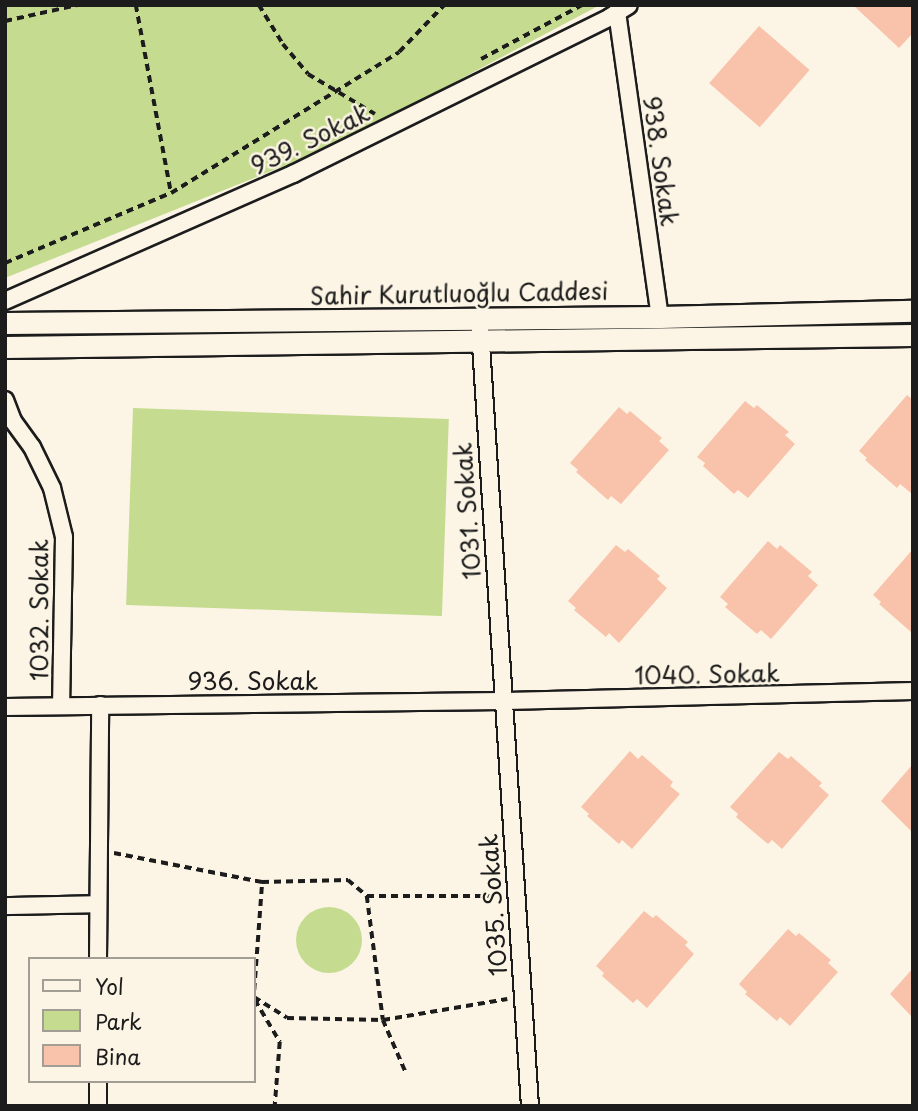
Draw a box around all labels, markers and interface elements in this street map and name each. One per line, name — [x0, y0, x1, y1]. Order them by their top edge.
street label: 938. Sokak — [638, 94, 684, 228]
street label: 939. Sokak — [246, 98, 374, 180]
street label: Sahir Kurutluoğlu Caddesi — [309, 276, 609, 310]
street label: 1031. Sokak — [448, 442, 486, 580]
street label: 1032. Sokak — [25, 538, 53, 682]
street label: 1040. Sokak — [633, 658, 781, 690]
street label: 936. Sokak — [187, 667, 319, 695]
street label: 1035. Sokak — [474, 833, 512, 977]
legend — [28, 957, 256, 1083]
text: Yol — [95, 970, 124, 1002]
text: Park — [95, 1005, 142, 1037]
text: Bina — [95, 1040, 140, 1072]

